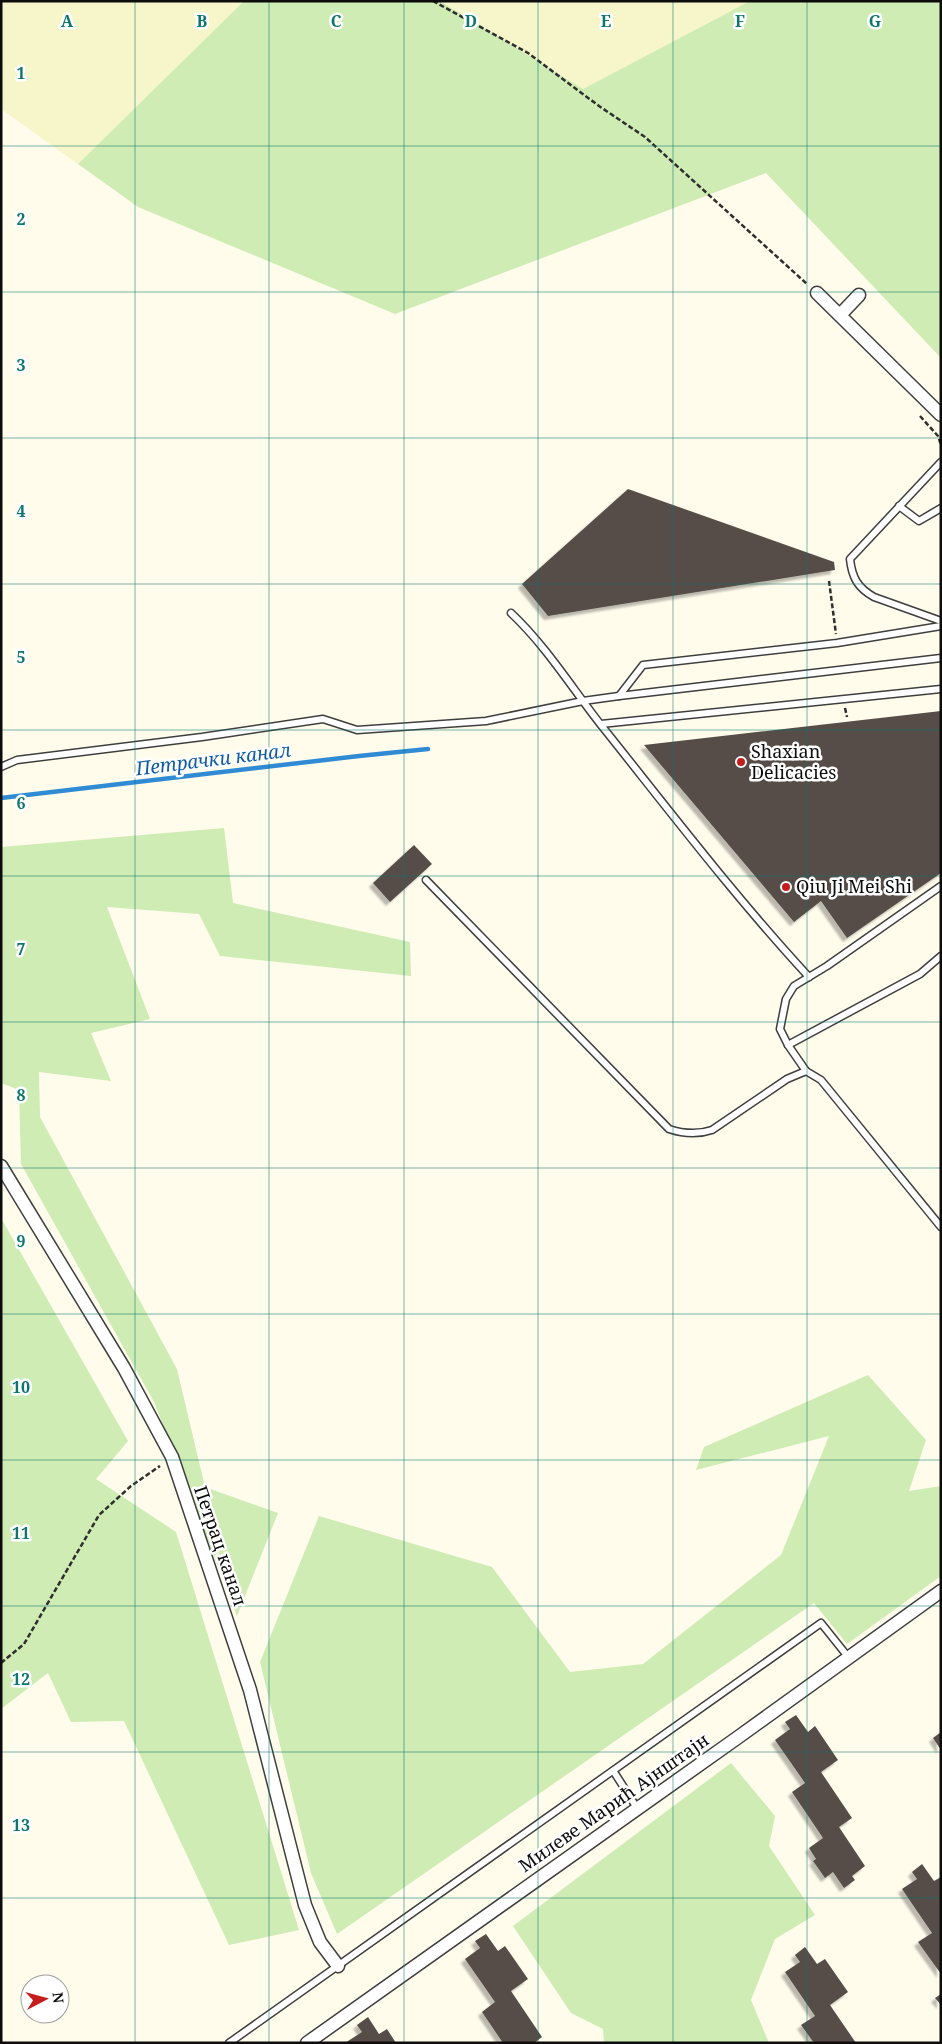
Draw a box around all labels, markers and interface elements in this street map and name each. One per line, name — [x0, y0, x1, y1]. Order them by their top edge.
text: A — [61, 10, 74, 32]
text: B — [197, 10, 208, 32]
text: C — [331, 10, 342, 32]
text: D — [465, 10, 477, 32]
text: E — [601, 10, 611, 32]
text: F — [735, 10, 745, 32]
text: G — [869, 10, 881, 32]
text: 1 — [16, 62, 26, 84]
text: 2 — [16, 208, 26, 230]
text: 3 — [16, 354, 26, 376]
text: 4 — [16, 500, 26, 522]
text: 5 — [16, 646, 26, 668]
water label: Петрачки канал — [133, 737, 292, 782]
place label: Shaxian Delicacies — [751, 739, 836, 784]
marker: Shaxian Delicacies — [735, 756, 747, 768]
text: 6 — [16, 792, 26, 814]
place label: Qiu Ji Mei Shi — [796, 874, 912, 898]
marker: Qiu Ji Mei Shi — [780, 881, 792, 893]
text: 7 — [16, 938, 26, 960]
text: 8 — [16, 1084, 26, 1106]
text: 9 — [16, 1230, 26, 1252]
text: 10 — [12, 1376, 30, 1398]
street label: Петрац канал — [189, 1482, 253, 1609]
text: 11 — [12, 1522, 30, 1544]
text: 12 — [12, 1668, 30, 1690]
street label: Милеве Марић Ајнштајн — [514, 1727, 713, 1877]
text: 13 — [12, 1814, 30, 1836]
north arrow — [20, 1974, 70, 2024]
text: N — [48, 1991, 68, 2004]

